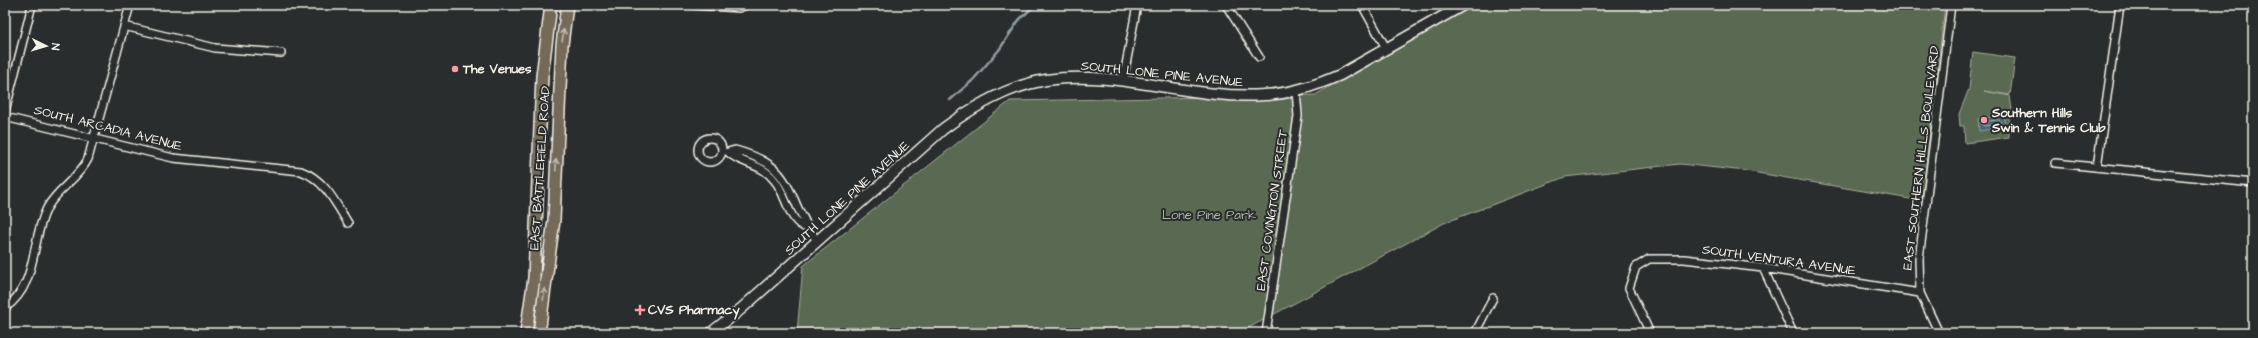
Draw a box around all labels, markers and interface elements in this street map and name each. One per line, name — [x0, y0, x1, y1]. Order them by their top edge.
north arrow — [26, 26, 66, 66]
one-way arrow — [559, 29, 567, 42]
text: N — [48, 43, 63, 51]
street label: EAST SOUTHERN HILLS BOULEVARD — [1898, 44, 1944, 271]
street label: SOUTH LONE PINE AVENUE — [1080, 57, 1244, 91]
place label: The Venues — [462, 60, 532, 78]
marker: The Venues — [450, 64, 460, 74]
street label: EAST BATTLEFIELD ROAD — [525, 85, 555, 251]
street label: SOUTH ARCADIA AVENUE — [32, 101, 184, 155]
place label: Southern Hills Swin & Tennis Club — [1991, 104, 2106, 137]
marker: Southern Hills Swin & Tennis Club — [1979, 115, 1989, 125]
street label: EAST COVINGTON STREET — [1252, 128, 1292, 292]
street label: SOUTH LONE PINE AVENUE — [780, 137, 914, 259]
one-way arrow — [552, 159, 560, 172]
park label: Lone Pine Park — [1162, 206, 1256, 224]
street label: SOUTH VENTURA AVENUE — [1701, 240, 1857, 280]
one-way arrow — [540, 288, 548, 301]
place label: CVS Pharmacy — [648, 301, 740, 320]
marker: CVS Pharmacy — [635, 305, 645, 315]

